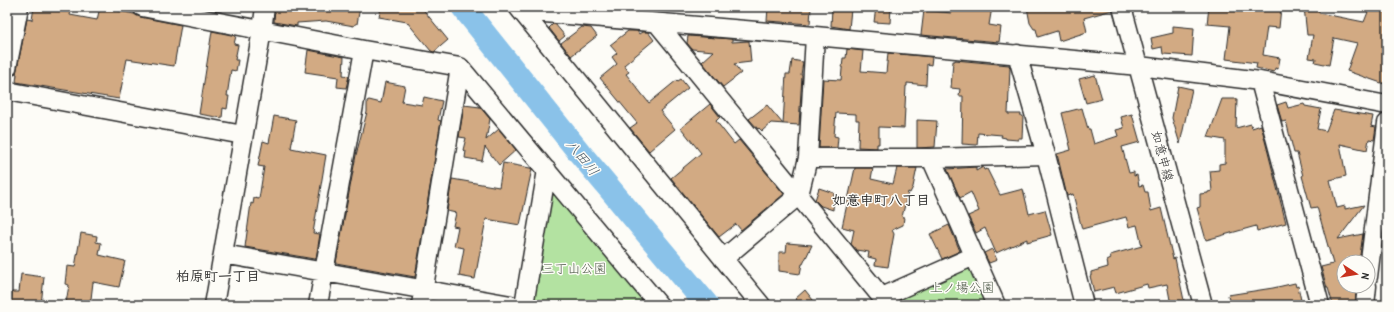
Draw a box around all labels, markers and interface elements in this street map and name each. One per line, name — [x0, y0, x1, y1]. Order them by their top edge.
street label: 如意申線 — [1148, 129, 1179, 184]
water label: 八田川 — [562, 135, 604, 179]
district label: 如意申町八丁目 — [832, 190, 930, 209]
north arrow — [1336, 254, 1376, 294]
park label: 三丁山公園 — [541, 259, 607, 277]
district label: 柏原町一丁目 — [176, 266, 260, 285]
text: N — [1358, 272, 1373, 281]
park label: 上ノ場公園 — [929, 278, 995, 296]

